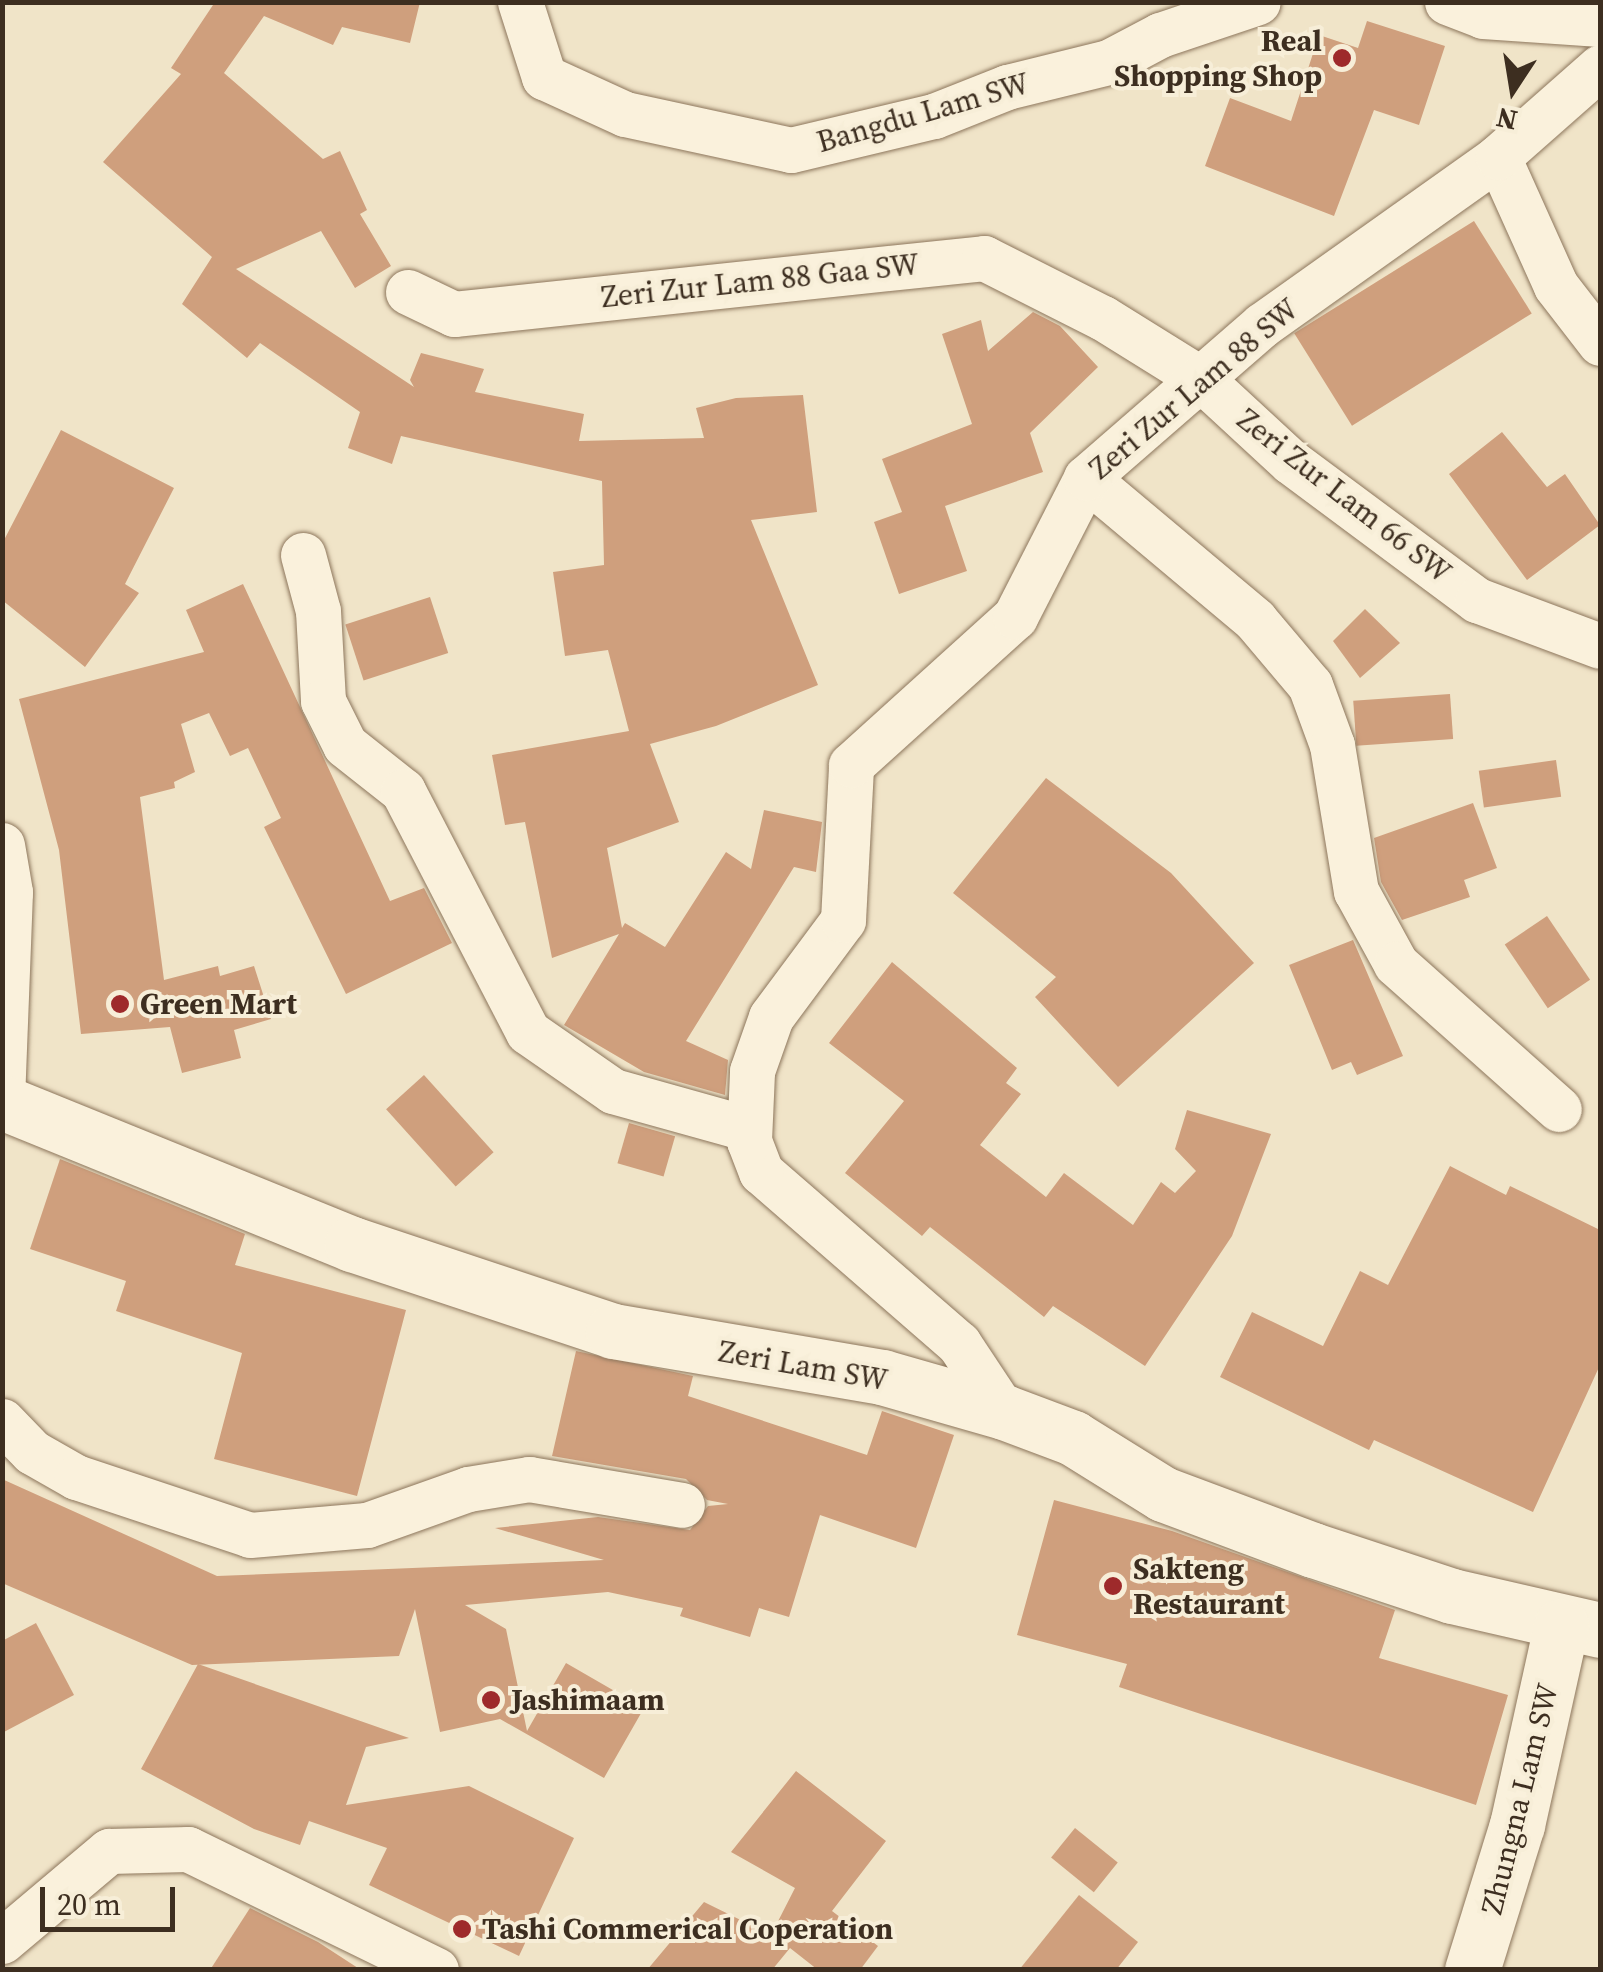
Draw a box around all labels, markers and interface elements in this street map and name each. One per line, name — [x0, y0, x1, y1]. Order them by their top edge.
place label: Real Shopping Shop — [1114, 23, 1322, 94]
north arrow — [1463, 40, 1563, 140]
marker: Real Shopping Shop — [1331, 47, 1353, 69]
street label: Bangdu Lam SW — [813, 66, 1033, 160]
text: N — [1493, 99, 1521, 140]
street label: Zeri Zur Lam 88 Gaa SW — [599, 246, 921, 316]
street label: Zeri Zur Lam 88 SW — [1082, 291, 1306, 487]
street label: Zeri Zur Lam 66 SW — [1230, 401, 1458, 591]
place label: Green Mart — [140, 986, 297, 1022]
marker: Green Mart — [109, 993, 131, 1015]
street label: Zeri Lam SW — [716, 1333, 890, 1399]
place label: Sakteng Restaurant — [1133, 1551, 1285, 1622]
marker: Sakteng Restaurant — [1102, 1575, 1124, 1597]
street label: Zhungna Lam SW — [1474, 1680, 1566, 1918]
place label: Jashimaam — [511, 1682, 665, 1718]
marker: Jashimaam — [480, 1689, 502, 1711]
scale bar — [45, 1867, 180, 1929]
text: 20 m — [57, 1884, 121, 1925]
place label: Tashi Commerical Coperation — [482, 1911, 893, 1947]
marker: Tashi Commerical Coperation — [451, 1918, 473, 1940]

